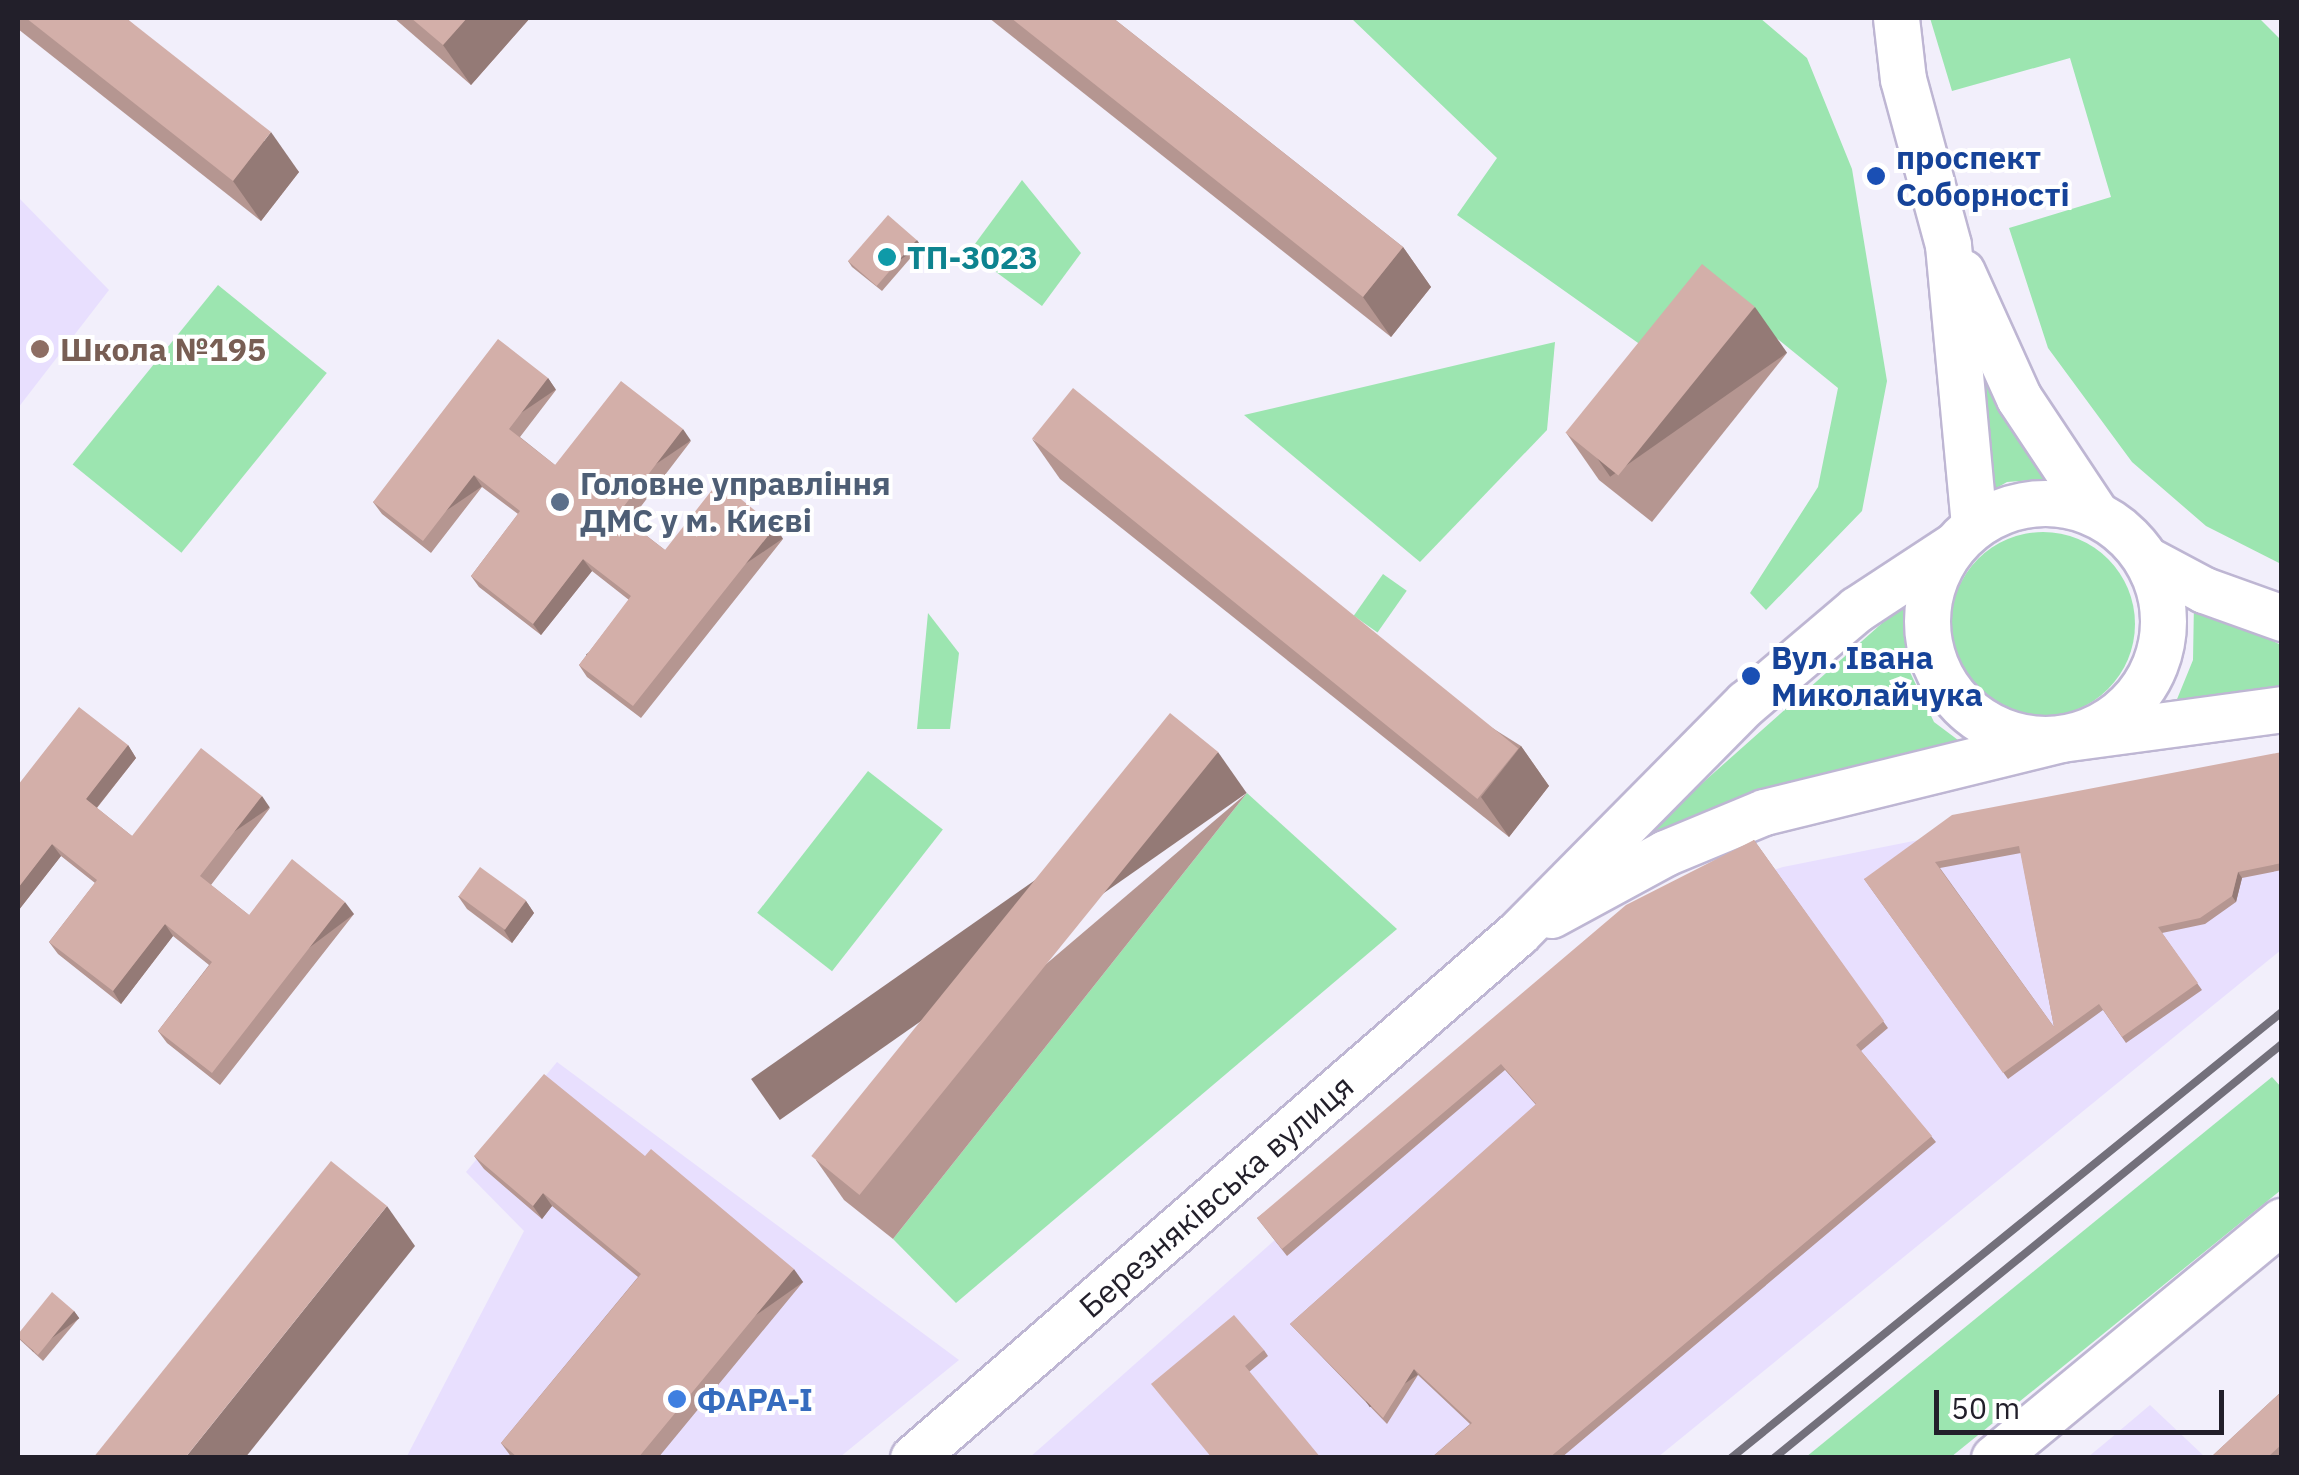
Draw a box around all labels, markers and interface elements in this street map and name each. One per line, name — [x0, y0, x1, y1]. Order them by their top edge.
place label: проспект Соборності — [1896, 139, 2070, 214]
marker: проспект Соборності — [1865, 165, 1887, 187]
place label: ТП-3023 — [907, 238, 1038, 276]
marker: ТП-3023 — [876, 246, 898, 268]
place label: Школа №195 — [60, 330, 266, 368]
marker: Школа №195 — [29, 338, 51, 360]
place label: Головне управління ДМС у м. Києві — [580, 465, 891, 540]
marker: Головне управління ДМС у м. Києві — [549, 491, 571, 513]
place label: Вул. Івана Миколайчука — [1771, 639, 1983, 714]
marker: Вул. Івана Миколайчука — [1740, 665, 1762, 687]
street label: Березняківська вулиця — [1071, 1067, 1361, 1325]
scale bar — [1939, 1370, 2229, 1432]
place label: ФАРА-І — [697, 1380, 813, 1418]
marker: ФАРА-І — [666, 1388, 688, 1410]
text: 50 m — [1951, 1388, 2020, 1427]

